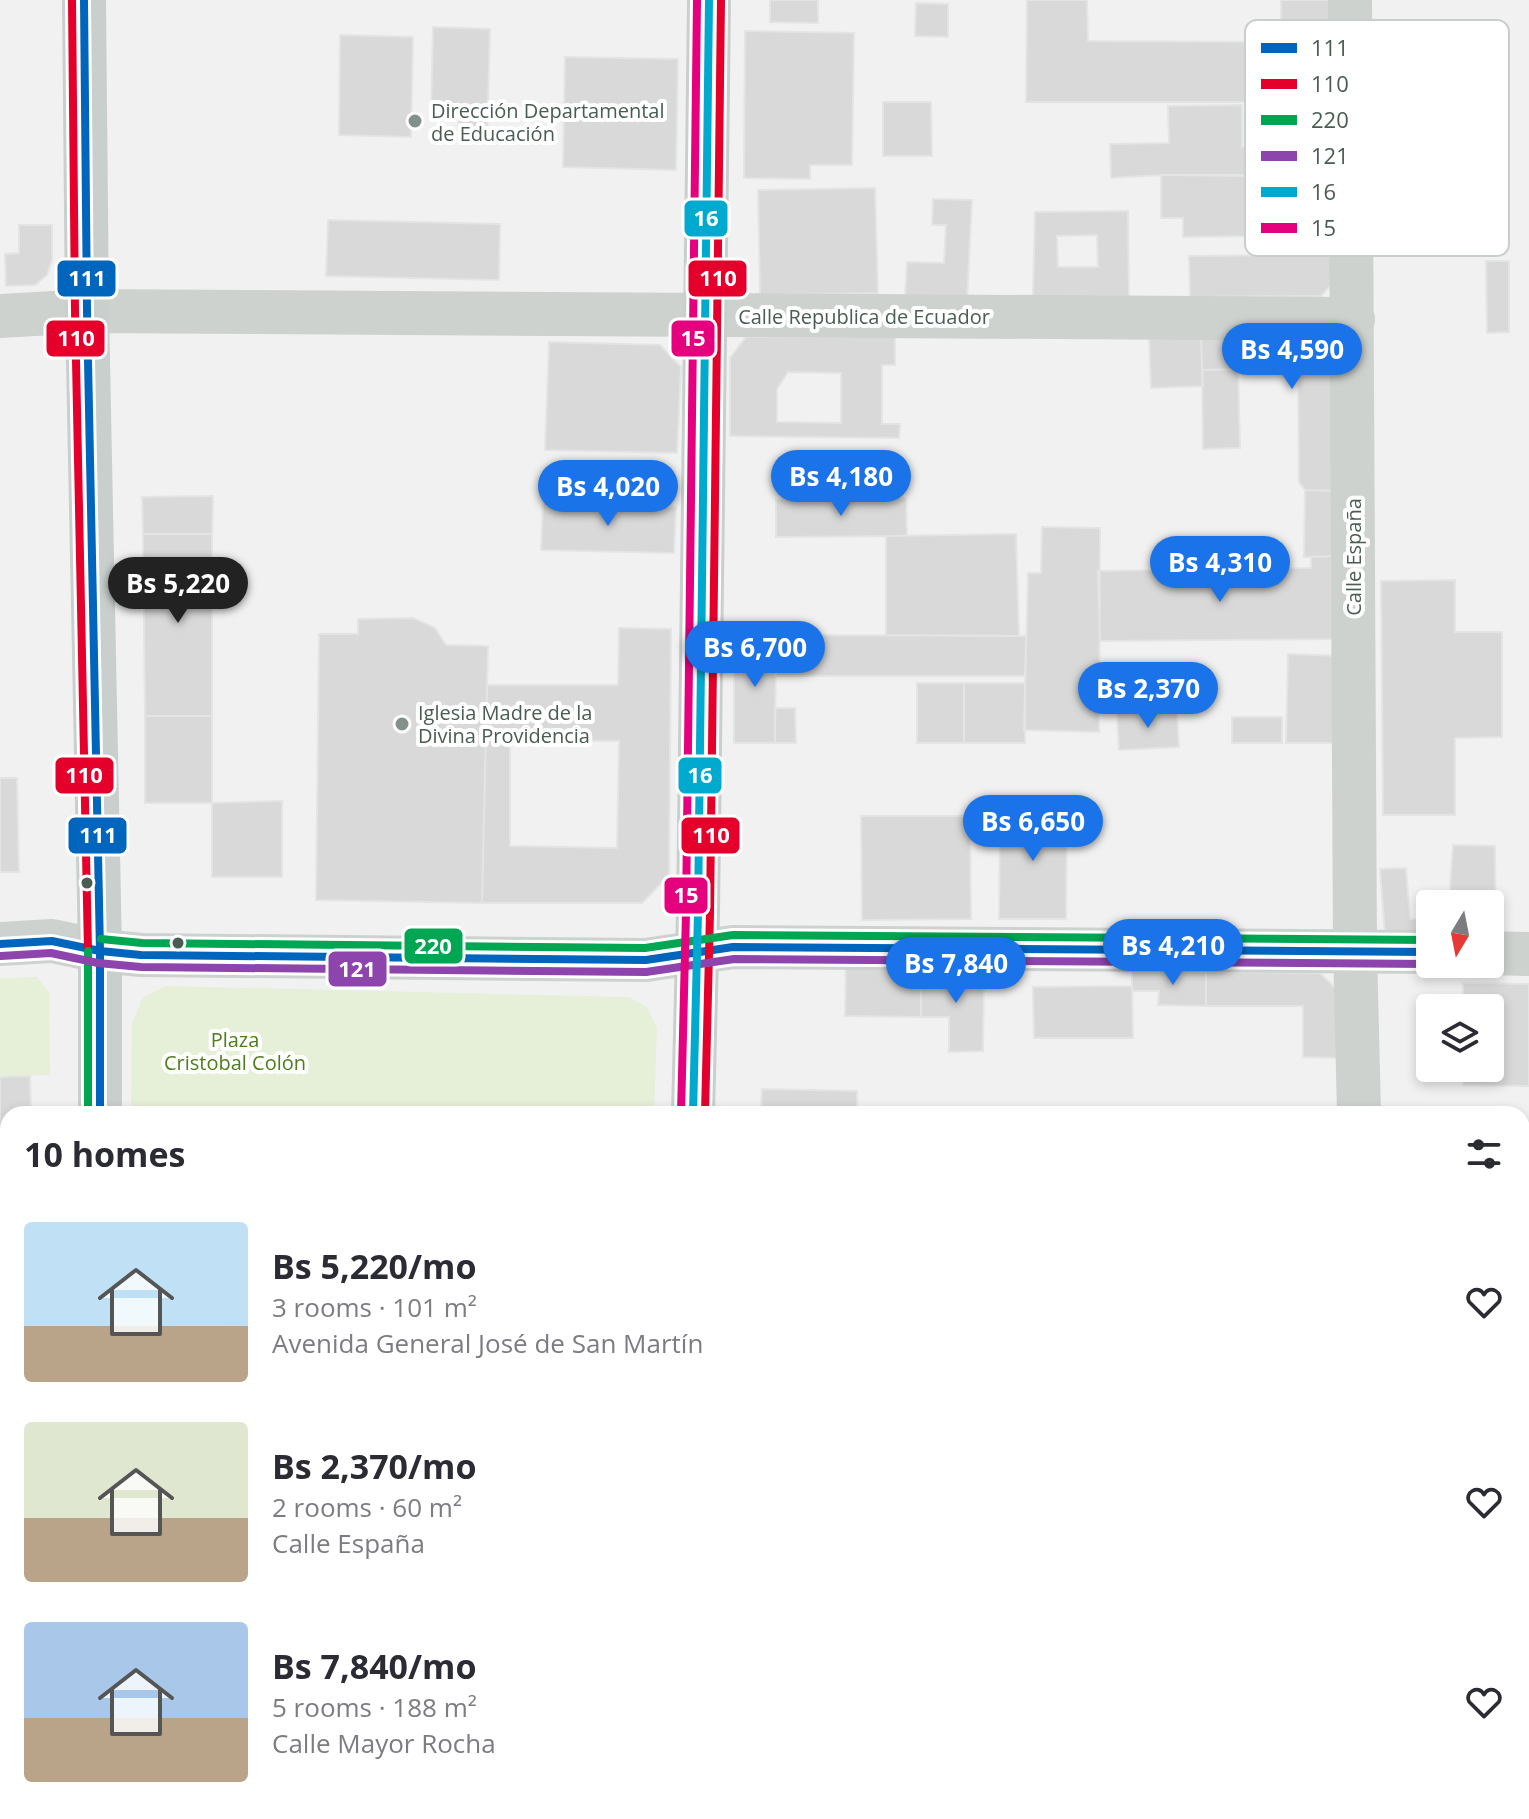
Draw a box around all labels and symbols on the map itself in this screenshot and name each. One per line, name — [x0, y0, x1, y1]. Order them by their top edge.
legend — [1245, 20, 1509, 256]
text: 111 — [1311, 32, 1349, 62]
text: 110 — [1311, 68, 1349, 98]
place label: Dirección Departamental de Educación — [431, 97, 664, 147]
text: 220 — [1311, 104, 1349, 134]
marker: Dirección Departamental de Educación — [406, 112, 424, 130]
text: 121 — [1311, 140, 1349, 170]
text: 16 — [1311, 176, 1336, 206]
line badge: 16 — [683, 199, 729, 238]
text: 16 — [693, 202, 719, 232]
text: 15 — [1311, 212, 1336, 242]
line badge: 111 — [56, 259, 117, 298]
line badge: 110 — [687, 259, 748, 298]
text: 111 — [68, 262, 106, 292]
text: 110 — [699, 262, 737, 292]
street label: Calle Republica de Ecuador — [738, 303, 990, 330]
line badge: 110 — [45, 319, 106, 358]
line badge: 15 — [670, 319, 716, 358]
text: 110 — [57, 322, 95, 352]
text: 15 — [680, 322, 706, 352]
pin: Bs 4,590 — [1209, 323, 1375, 391]
pin: Bs 4,180 — [758, 450, 924, 518]
pin: Bs 4,020 — [525, 460, 691, 528]
street label: Calle España — [1340, 498, 1367, 616]
pin: Bs 4,310 — [1137, 536, 1303, 604]
pin: Bs 5,220 — [95, 557, 261, 625]
pin: Bs 6,700 — [672, 621, 838, 689]
pin: Bs 2,370 — [1065, 662, 1231, 730]
place label: Iglesia Madre de la Divina Providencia — [418, 699, 592, 749]
marker: Iglesia Madre de la Divina Providencia — [393, 715, 411, 733]
line badge: 110 — [54, 756, 115, 795]
line badge: 16 — [677, 756, 723, 795]
text: 110 — [65, 759, 103, 789]
text: 16 — [687, 759, 713, 789]
pin: Bs 6,650 — [950, 795, 1116, 863]
line badge: 111 — [67, 816, 128, 855]
line badge: 110 — [680, 816, 741, 855]
text: 111 — [79, 819, 117, 849]
text: 110 — [692, 819, 730, 849]
unlabelled marker — [79, 875, 95, 891]
line badge: 15 — [663, 876, 709, 915]
text: 15 — [673, 879, 699, 909]
north arrow — [1416, 890, 1504, 978]
pin: Bs 4,210 — [1090, 919, 1256, 987]
line badge: 220 — [403, 927, 464, 965]
text: 220 — [414, 930, 452, 960]
unlabelled marker — [170, 935, 186, 951]
pin: Bs 7,840 — [873, 937, 1039, 1005]
line badge: 121 — [327, 950, 388, 988]
text: 121 — [338, 953, 376, 983]
park label: Plaza Cristobal Colón — [164, 1026, 306, 1076]

